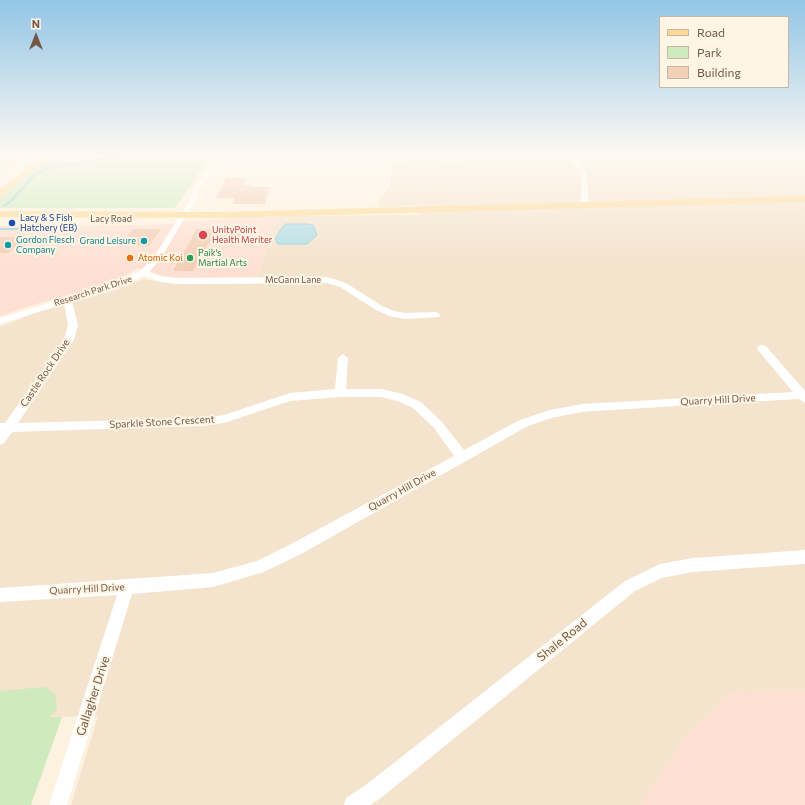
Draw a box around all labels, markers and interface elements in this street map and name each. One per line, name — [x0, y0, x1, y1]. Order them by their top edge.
north arrow — [16, 16, 56, 56]
legend — [659, 16, 789, 88]
text: N — [32, 17, 40, 30]
text: Road — [697, 25, 725, 39]
text: Park — [697, 45, 722, 59]
text: Building — [697, 65, 741, 79]
place label: Lacy & S Fish Hatchery (EB) — [20, 213, 77, 234]
street label: Lacy Road — [90, 214, 132, 224]
marker: Lacy & S Fish Hatchery (EB) — [7, 218, 17, 228]
place label: UnityPoint Health Meriter — [212, 225, 272, 246]
marker: UnityPoint Health Meriter — [197, 229, 209, 241]
place label: Gordon Flesch Company — [16, 235, 75, 256]
place label: Grand Leisure — [80, 236, 136, 246]
marker: Grand Leisure — [139, 236, 149, 246]
marker: Gordon Flesch Company — [3, 240, 13, 250]
place label: Paik's Martial Arts — [198, 248, 247, 269]
marker: Atomic Koi — [125, 253, 135, 263]
place label: Atomic Koi — [138, 253, 183, 263]
marker: Paik's Martial Arts — [185, 253, 195, 263]
street label: Research Park Drive — [53, 273, 133, 309]
street label: McGann Lane — [265, 275, 321, 285]
street label: Castle Rock Drive — [18, 337, 72, 409]
street label: Quarry Hill Drive — [680, 392, 756, 408]
street label: Sparkle Stone Crescent — [109, 413, 215, 431]
street label: Quarry Hill Drive — [366, 467, 438, 513]
street label: Quarry Hill Drive — [49, 581, 125, 597]
street label: Shale Road — [534, 616, 590, 664]
street label: Gallagher Drive — [73, 654, 113, 738]

